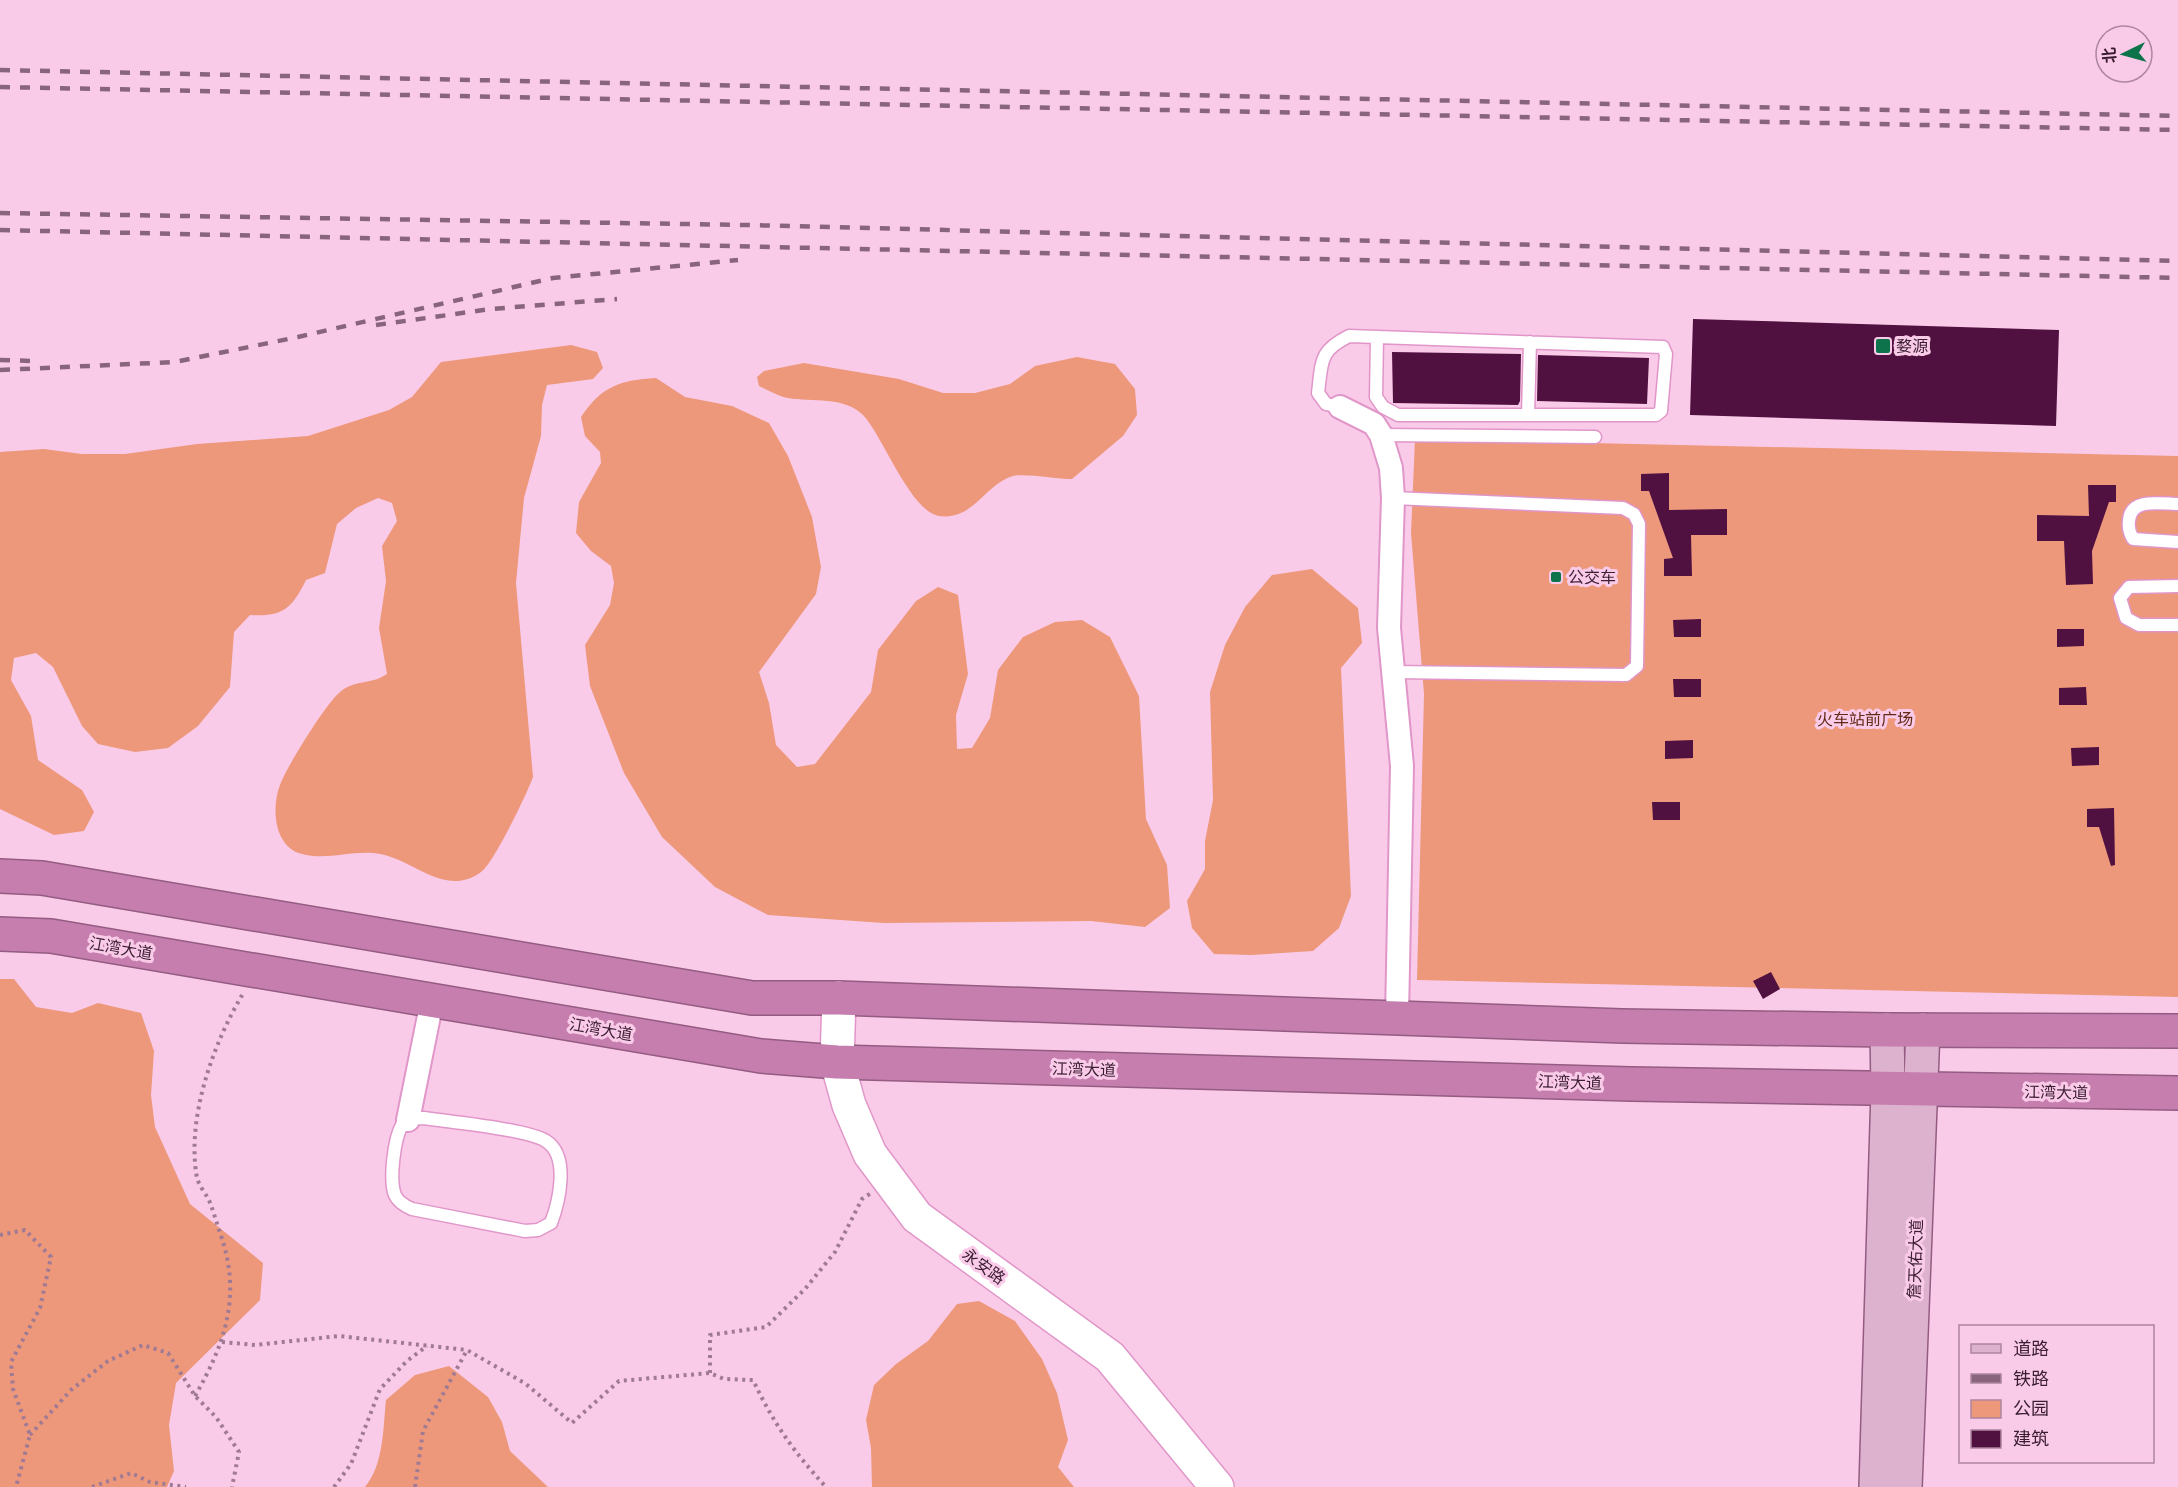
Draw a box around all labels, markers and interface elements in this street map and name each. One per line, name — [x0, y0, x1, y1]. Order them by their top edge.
north arrow — [2094, 24, 2154, 84]
text: 北 — [2098, 46, 2121, 64]
place label: 婺源 — [1896, 336, 1928, 357]
marker: 婺源 — [1874, 337, 1892, 355]
place label: 公交车 — [1568, 567, 1616, 588]
marker: 公交车 — [1549, 570, 1563, 584]
park label: 火车站前广场 — [1817, 709, 1913, 730]
street label: 江湾大道 — [88, 933, 154, 964]
street label: 江湾大道 — [568, 1014, 634, 1045]
street label: 江湾大道 — [1052, 1058, 1116, 1081]
street label: 江湾大道 — [1538, 1071, 1602, 1094]
street label: 江湾大道 — [2024, 1081, 2088, 1104]
street label: 詹天佑大道 — [1904, 1219, 1927, 1299]
street label: 永安路 — [958, 1244, 1009, 1289]
legend — [1959, 1325, 2154, 1463]
text: 道路 — [2013, 1337, 2049, 1361]
text: 铁路 — [2013, 1367, 2049, 1391]
text: 公园 — [2013, 1397, 2049, 1421]
text: 建筑 — [2013, 1427, 2049, 1451]

